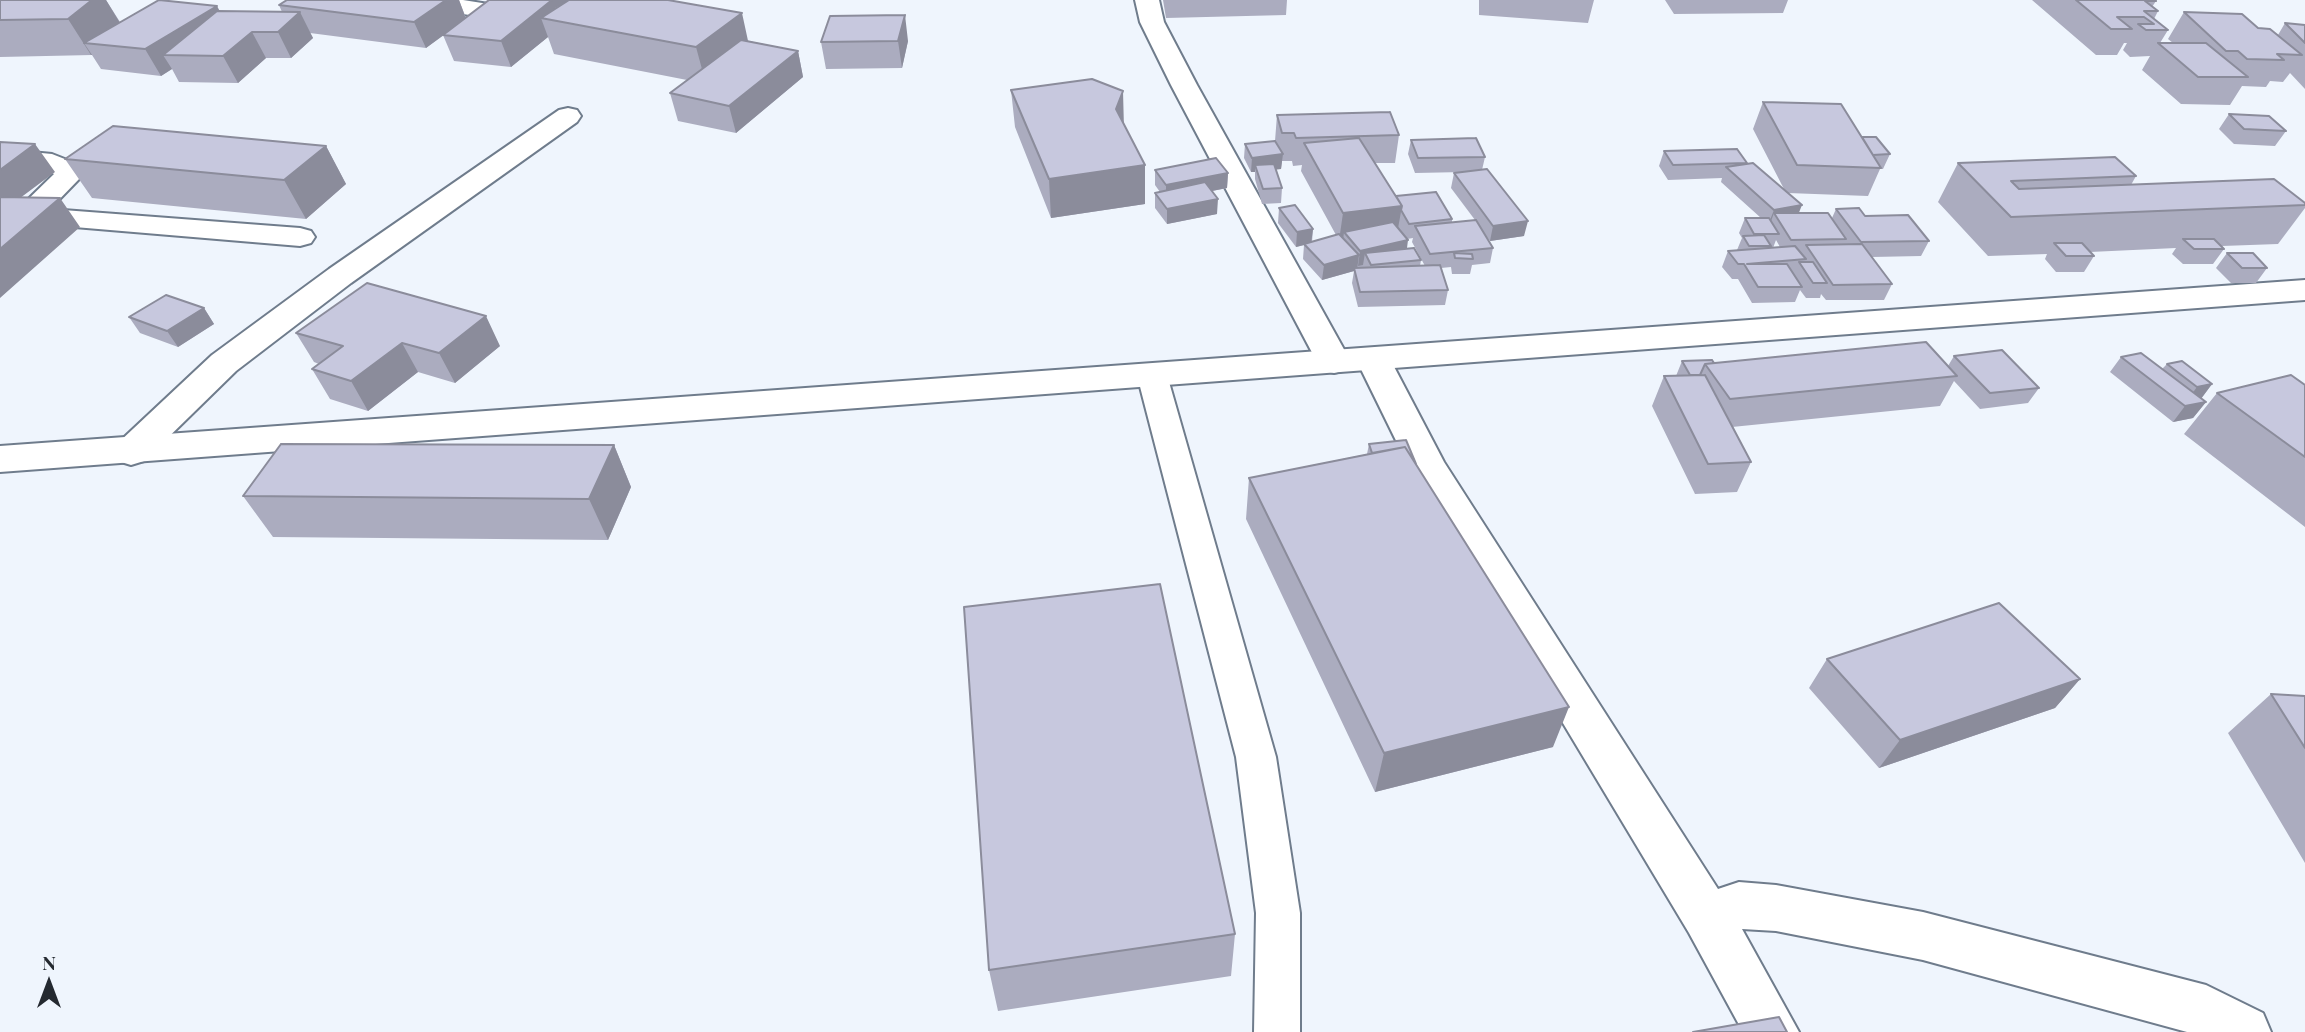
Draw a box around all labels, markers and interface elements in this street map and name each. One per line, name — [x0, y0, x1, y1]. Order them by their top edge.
north arrow — [14, 948, 84, 1018]
text: N — [42, 949, 56, 975]

